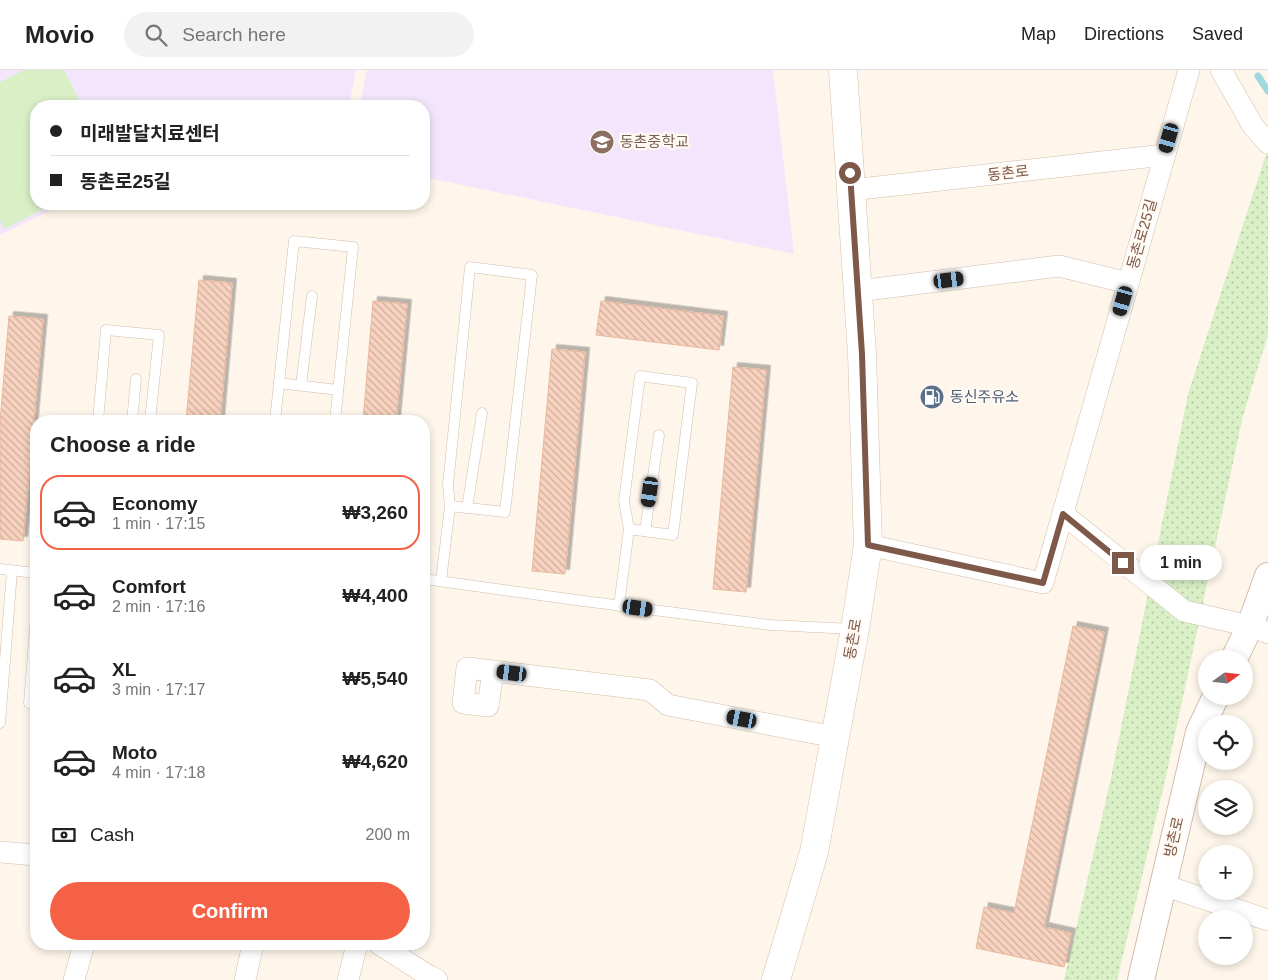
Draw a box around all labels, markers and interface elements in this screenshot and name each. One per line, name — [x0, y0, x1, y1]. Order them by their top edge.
search box — [124, 12, 474, 57]
text: Movio — [25, 21, 94, 48]
icon: search — [142, 21, 170, 49]
text: Search here — [182, 24, 286, 45]
text: Map — [1021, 24, 1056, 44]
text: Directions — [1084, 24, 1164, 44]
text: Saved — [1192, 24, 1243, 44]
car — [1157, 122, 1180, 154]
text: 미래발달치료센터 — [80, 123, 220, 144]
school or university icon: 동촌중학교 — [589, 129, 615, 155]
place label: 동촌중학교 — [620, 133, 689, 150]
route start — [839, 162, 861, 184]
street label: 동촌로 — [986, 162, 1029, 183]
text: 동촌로25길 — [80, 171, 171, 192]
street label: 동촌로25길 — [1123, 197, 1160, 271]
car — [933, 271, 964, 289]
car — [1111, 285, 1134, 317]
fuel station icon: 동신주유소 — [919, 384, 945, 410]
place label: 동신주유소 — [950, 388, 1019, 405]
text: Choose a ride — [50, 432, 195, 457]
car — [640, 476, 659, 508]
icon: car — [52, 490, 97, 535]
text: Economy — [112, 493, 198, 514]
text: ₩3,260 — [343, 502, 408, 523]
text: 1 min · 17:15 — [112, 515, 205, 532]
callout: 1 min — [1140, 546, 1223, 580]
route end — [1112, 552, 1134, 574]
text: 1 min — [1160, 554, 1202, 571]
icon: car — [52, 573, 97, 618]
text: Comfort — [112, 576, 186, 597]
text: ₩4,400 — [343, 585, 408, 606]
text: 2 min · 17:16 — [112, 598, 205, 615]
car — [622, 598, 653, 618]
street label: 동촌로 — [841, 617, 864, 661]
north arrow — [1198, 650, 1252, 705]
map controls — [1198, 650, 1253, 965]
icon: car — [52, 656, 97, 701]
text: XL — [112, 659, 136, 680]
car — [496, 664, 527, 682]
text: ₩5,540 — [343, 668, 408, 689]
text: 3 min · 17:17 — [112, 681, 205, 698]
car — [725, 709, 758, 729]
button: locate — [1198, 715, 1253, 770]
icon: car — [52, 739, 97, 784]
text: Moto — [112, 742, 157, 763]
text: ₩4,620 — [343, 751, 408, 772]
text: 4 min · 17:18 — [112, 764, 205, 781]
button: layers — [1198, 780, 1253, 835]
street label: 방촌로 — [1161, 815, 1186, 859]
icon: cash — [50, 821, 78, 849]
text: Cash — [90, 824, 134, 845]
text: 200 m — [366, 826, 410, 843]
button: + — [1198, 845, 1253, 900]
button: Confirm — [50, 882, 410, 940]
button: − — [1198, 910, 1253, 965]

